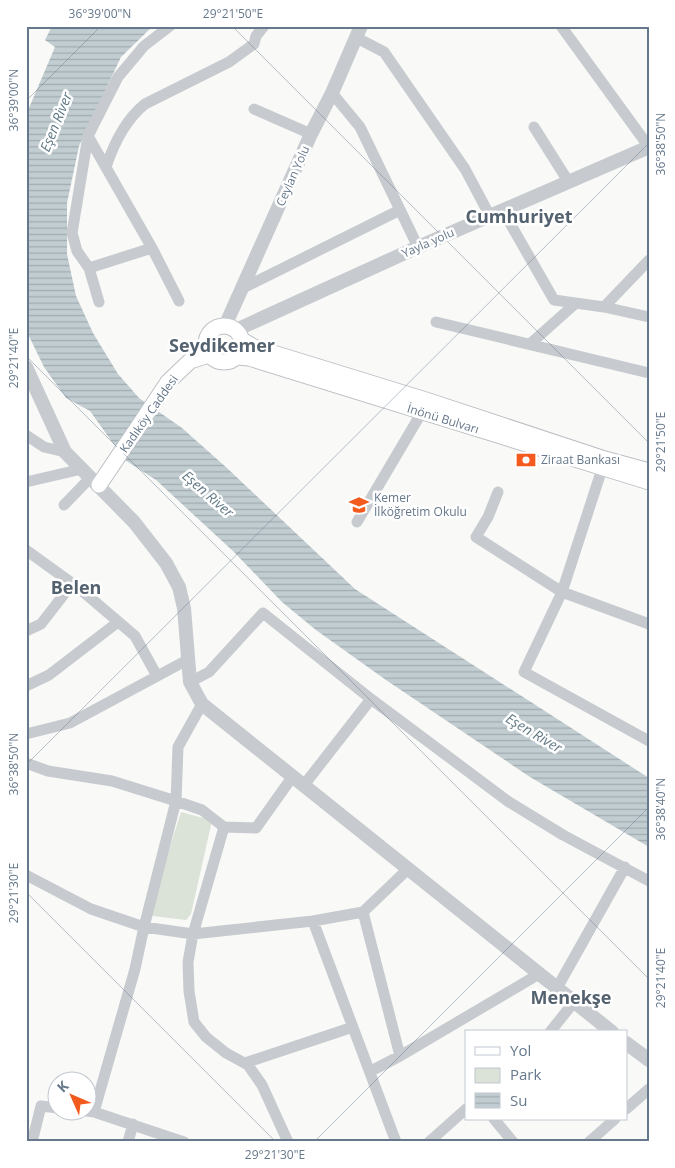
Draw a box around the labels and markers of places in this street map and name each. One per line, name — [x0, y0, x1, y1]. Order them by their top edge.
bank icon: Ziraat Bankası — [515, 449, 537, 471]
place label: Ziraat Bankası — [541, 451, 620, 468]
place label: Kemer İlköğretim Okulu — [374, 489, 467, 520]
school or university icon: Kemer İlköğretim Okulu — [348, 494, 370, 516]

